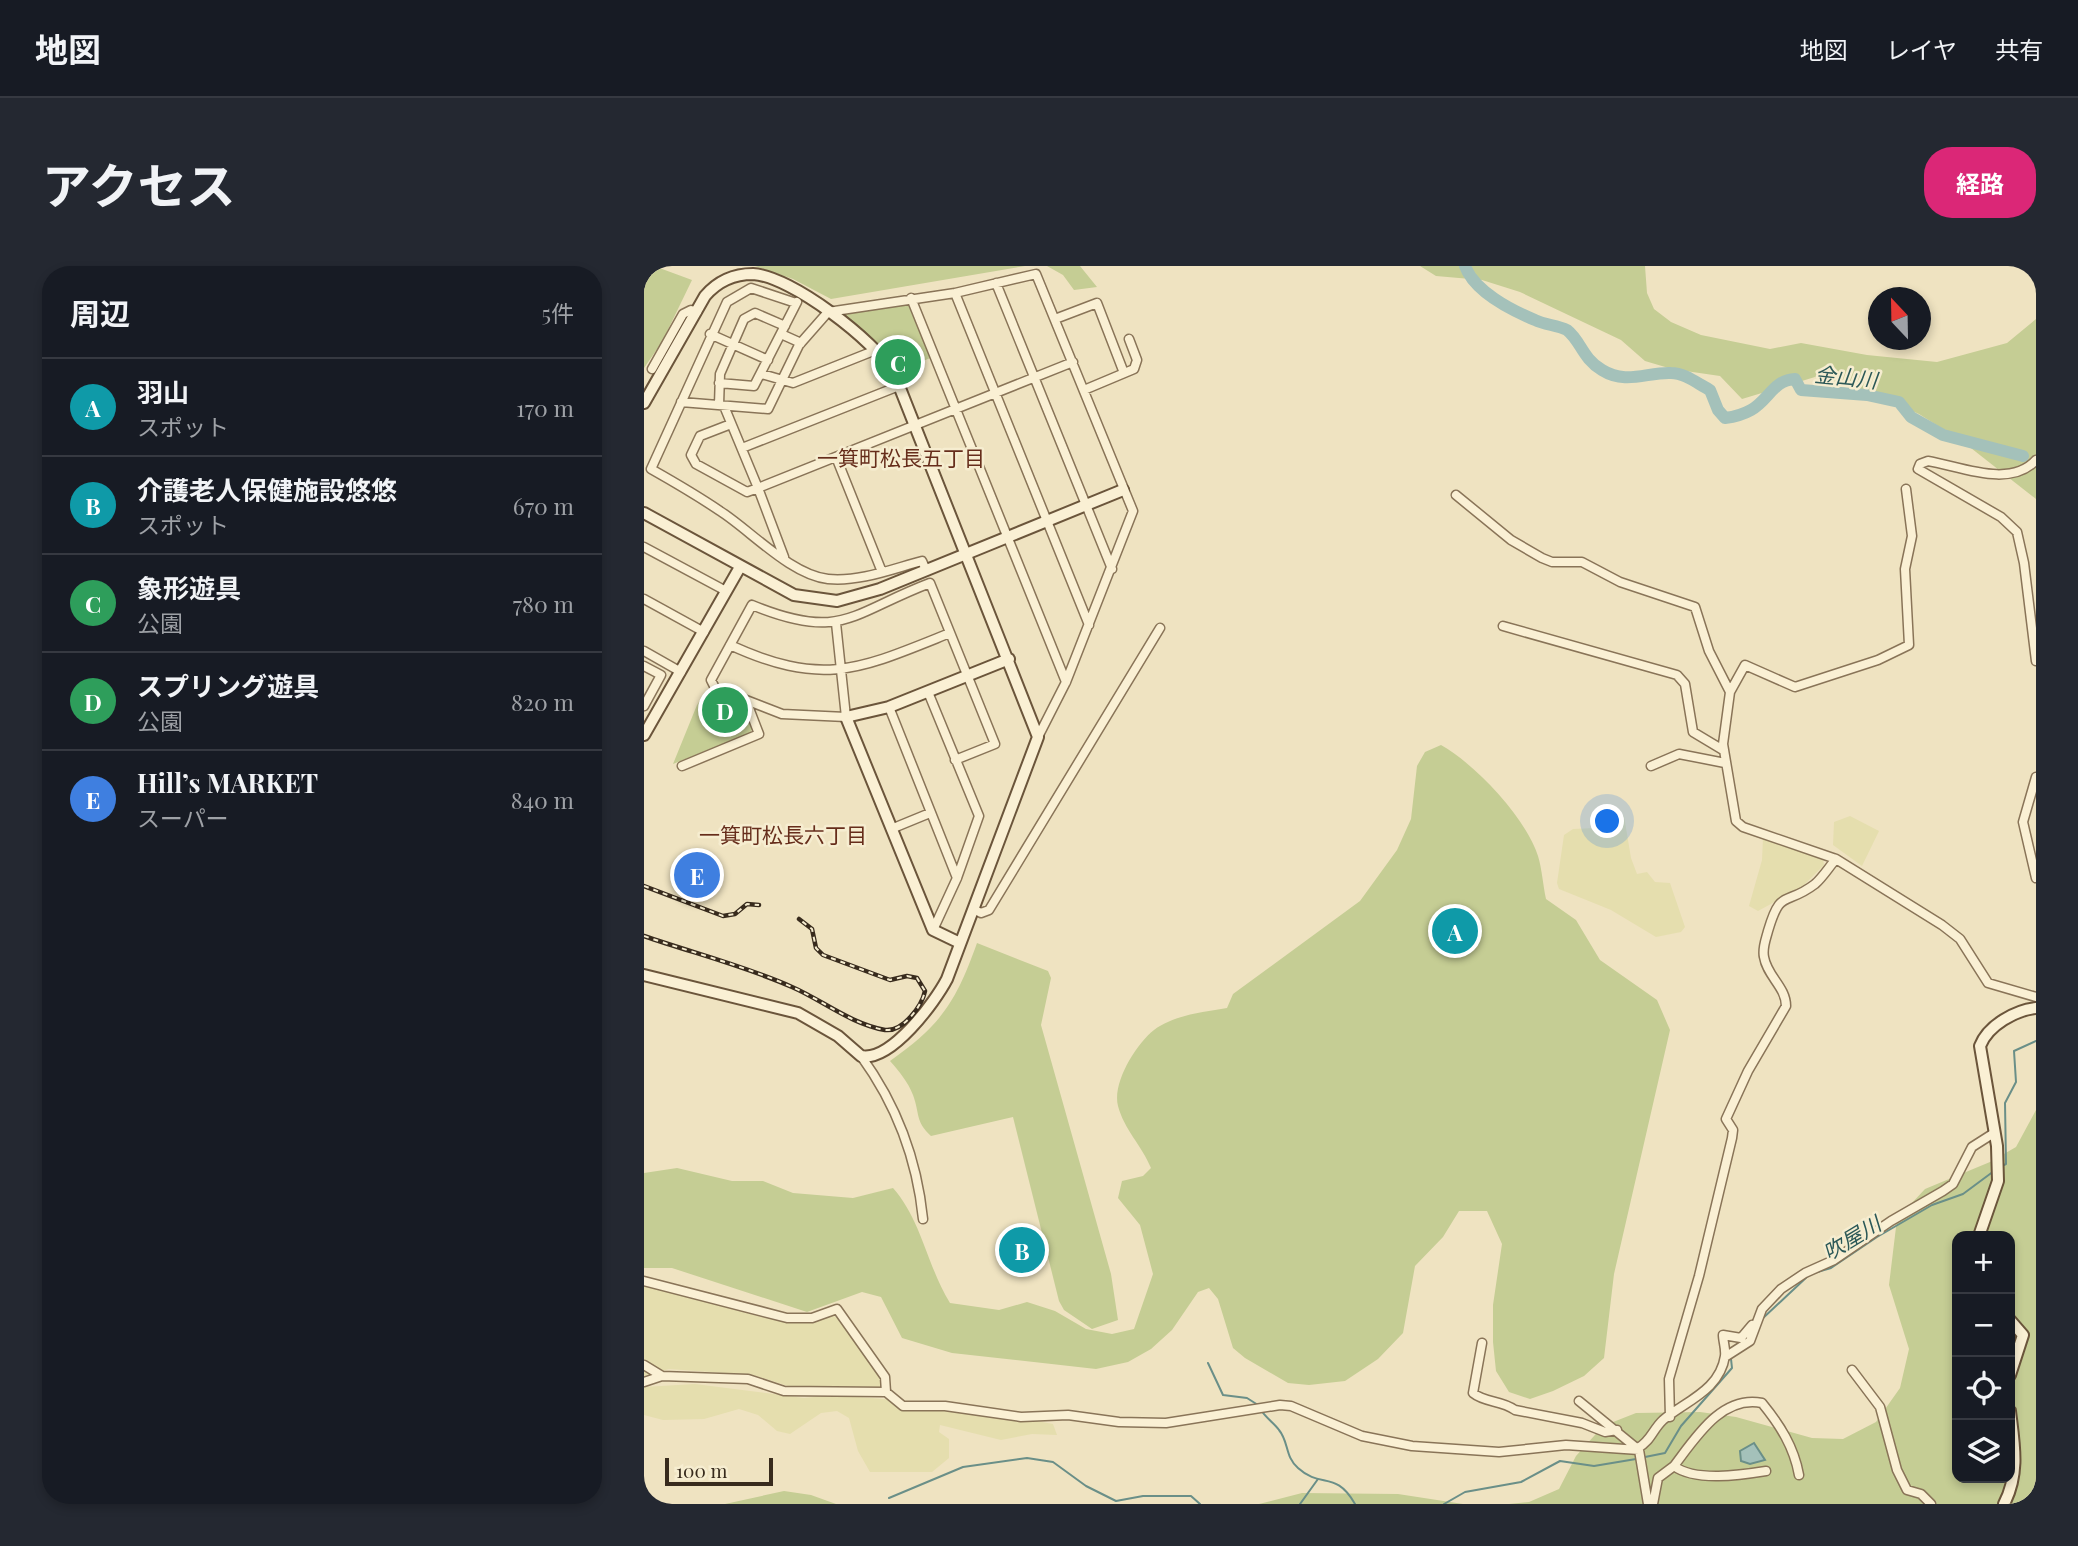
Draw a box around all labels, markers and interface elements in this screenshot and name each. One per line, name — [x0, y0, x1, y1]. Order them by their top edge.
text: 地図 — [35, 26, 101, 70]
text: 地図 — [1800, 33, 1848, 65]
text: レイヤ — [1886, 33, 1957, 65]
text: 共有 — [1995, 33, 2043, 65]
button: 経路 — [1924, 147, 2036, 218]
text: アクセス — [42, 151, 236, 216]
north arrow — [1868, 287, 1931, 350]
text: 周辺 — [70, 293, 130, 333]
text: 5件 — [541, 297, 574, 328]
pin: C — [875, 336, 921, 388]
water label: 金山川 — [1813, 359, 1881, 393]
text: 羽山 — [137, 374, 189, 409]
text: A — [85, 392, 101, 423]
text: 170 m — [516, 392, 574, 423]
text: スポット — [137, 411, 229, 442]
district label: 一箕町松長五丁目 — [817, 443, 985, 471]
text: 介護老人保健施設悠悠 — [137, 472, 397, 507]
text: B — [85, 490, 101, 521]
text: 670 m — [513, 490, 574, 521]
text: スポット — [137, 509, 229, 540]
text: 象形遊具 — [137, 570, 241, 605]
text: C — [85, 588, 101, 619]
text: 780 m — [513, 588, 574, 619]
text: 公園 — [137, 607, 183, 638]
text: スプリング遊具 — [137, 668, 319, 703]
pin: D — [702, 684, 748, 736]
text: D — [84, 686, 102, 717]
text: 820 m — [511, 686, 574, 717]
text: 公園 — [137, 705, 183, 736]
text: Hill’s MARKET — [137, 765, 318, 800]
text: E — [86, 784, 100, 815]
text: 840 m — [511, 784, 574, 815]
text: スーパー — [137, 802, 229, 833]
your location — [1590, 804, 1624, 838]
district label: 一箕町松長六丁目 — [699, 820, 867, 848]
pin: E — [674, 849, 720, 901]
pin: A — [1432, 905, 1478, 957]
water label: 吹屋川 — [1817, 1208, 1887, 1265]
pin: B — [999, 1224, 1045, 1276]
map controls — [1952, 1231, 2015, 1483]
button: + — [1952, 1231, 2015, 1294]
button: − — [1952, 1294, 2015, 1357]
button: locate — [1952, 1357, 2015, 1420]
button: layers — [1952, 1420, 2015, 1483]
scale bar — [665, 1455, 774, 1487]
text: 100 m — [676, 1457, 727, 1483]

